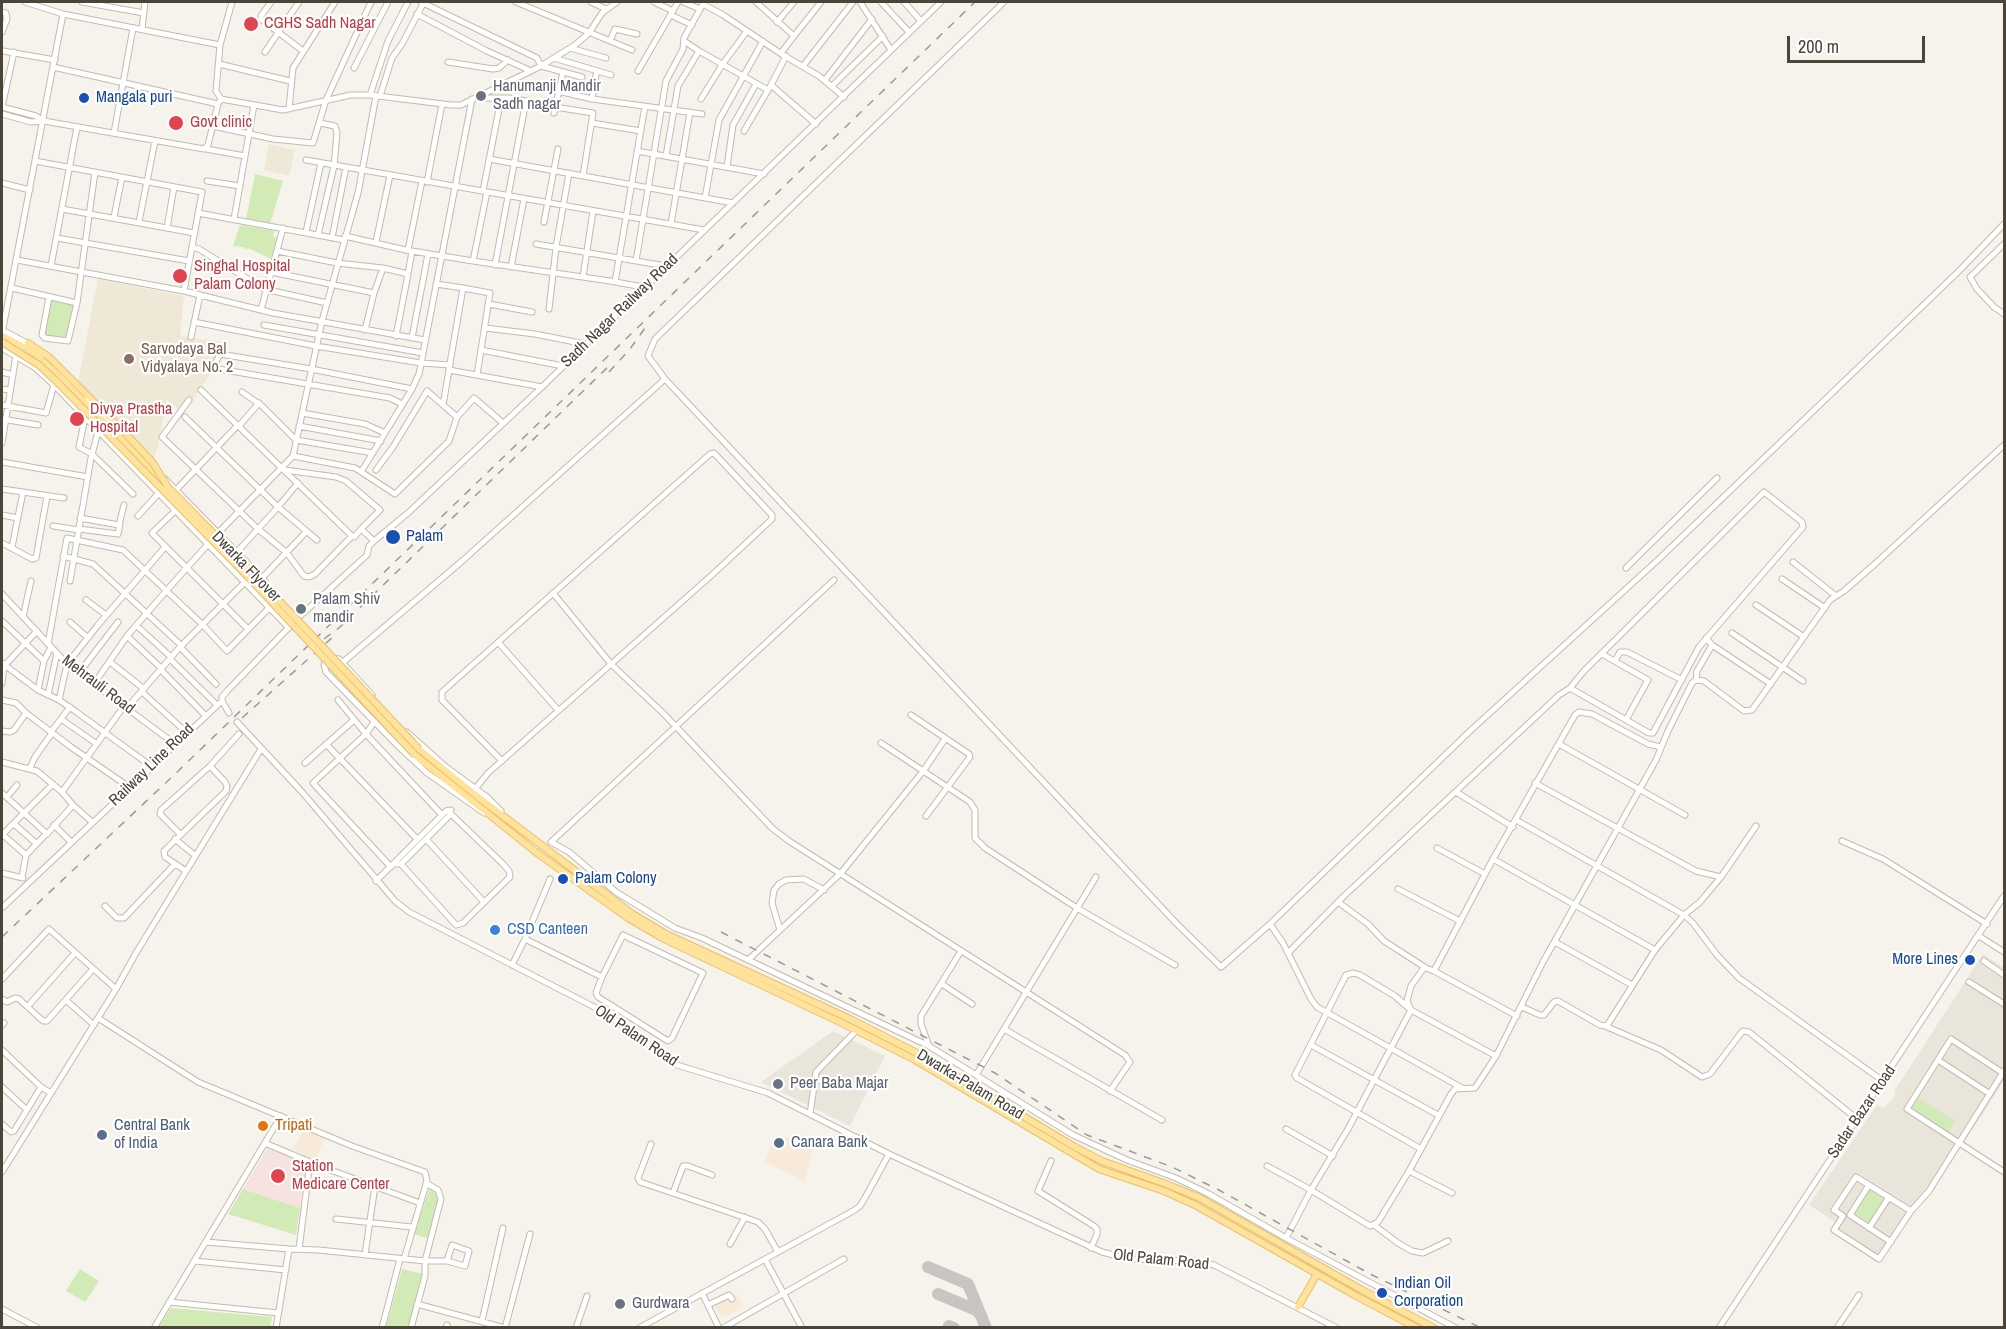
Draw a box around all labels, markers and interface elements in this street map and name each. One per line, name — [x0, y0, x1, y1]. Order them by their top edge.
place label: CGHS Sadh Nagar — [264, 14, 376, 34]
marker: CGHS Sadh Nagar — [242, 15, 260, 33]
scale bar — [1790, 24, 1928, 62]
text: 200 m — [1798, 34, 1839, 59]
place label: Hanumanji Mandir Sadh nagar — [493, 77, 601, 115]
place label: Mangala puri — [96, 88, 173, 108]
marker: Hanumanji Mandir Sadh nagar — [474, 89, 488, 103]
marker: Mangala puri — [77, 91, 91, 105]
place label: Govt clinic — [190, 113, 252, 133]
marker: Govt clinic — [167, 114, 185, 132]
street label: Sadh Nagar Railway Road — [557, 250, 683, 372]
place label: Singhal Hospital Palam Colony — [194, 257, 290, 295]
marker: Singhal Hospital Palam Colony — [171, 267, 189, 285]
place label: Sarvodaya Bal Vidyalaya No. 2 — [141, 340, 233, 378]
marker: Sarvodaya Bal Vidyalaya No. 2 — [122, 352, 136, 366]
place label: Divya Prastha Hospital — [90, 400, 172, 438]
marker: Divya Prastha Hospital — [68, 410, 86, 428]
place label: Palam — [406, 527, 443, 547]
street label: Dwarka Flyover — [207, 528, 285, 606]
marker: Palam — [384, 528, 402, 546]
place label: Palam Shiv mandir — [313, 590, 380, 628]
marker: Palam Shiv mandir — [294, 602, 308, 616]
street label: Mehrauli Road — [58, 651, 138, 719]
street label: Railway Line Road — [105, 720, 199, 810]
place label: Palam Colony — [575, 869, 657, 889]
marker: Palam Colony — [556, 872, 570, 886]
place label: CSD Canteen — [507, 920, 588, 940]
marker: CSD Canteen — [488, 923, 502, 937]
place label: More Lines — [1892, 950, 1958, 970]
marker: More Lines — [1963, 953, 1977, 967]
street label: Old Palam Road — [591, 1001, 681, 1071]
street label: Dwarka-Palam Road — [913, 1046, 1027, 1124]
street label: Sadar Bazar Road — [1824, 1062, 1900, 1162]
place label: Peer Baba Majar — [790, 1074, 888, 1094]
marker: Peer Baba Majar — [771, 1077, 785, 1091]
place label: Central Bank of India — [114, 1116, 190, 1154]
place label: Tripati — [275, 1116, 312, 1136]
marker: Tripati — [256, 1119, 270, 1133]
marker: Central Bank of India — [95, 1128, 109, 1142]
place label: Canara Bank — [791, 1133, 868, 1153]
marker: Canara Bank — [772, 1136, 786, 1150]
place label: Station Medicare Center — [292, 1157, 390, 1195]
marker: Station Medicare Center — [269, 1167, 287, 1185]
street label: Old Palam Road — [1112, 1245, 1210, 1275]
place label: Indian Oil Corporation — [1394, 1274, 1463, 1312]
marker: Indian Oil Corporation — [1375, 1286, 1389, 1300]
place label: Gurdwara — [632, 1294, 690, 1314]
marker: Gurdwara — [613, 1297, 627, 1311]

